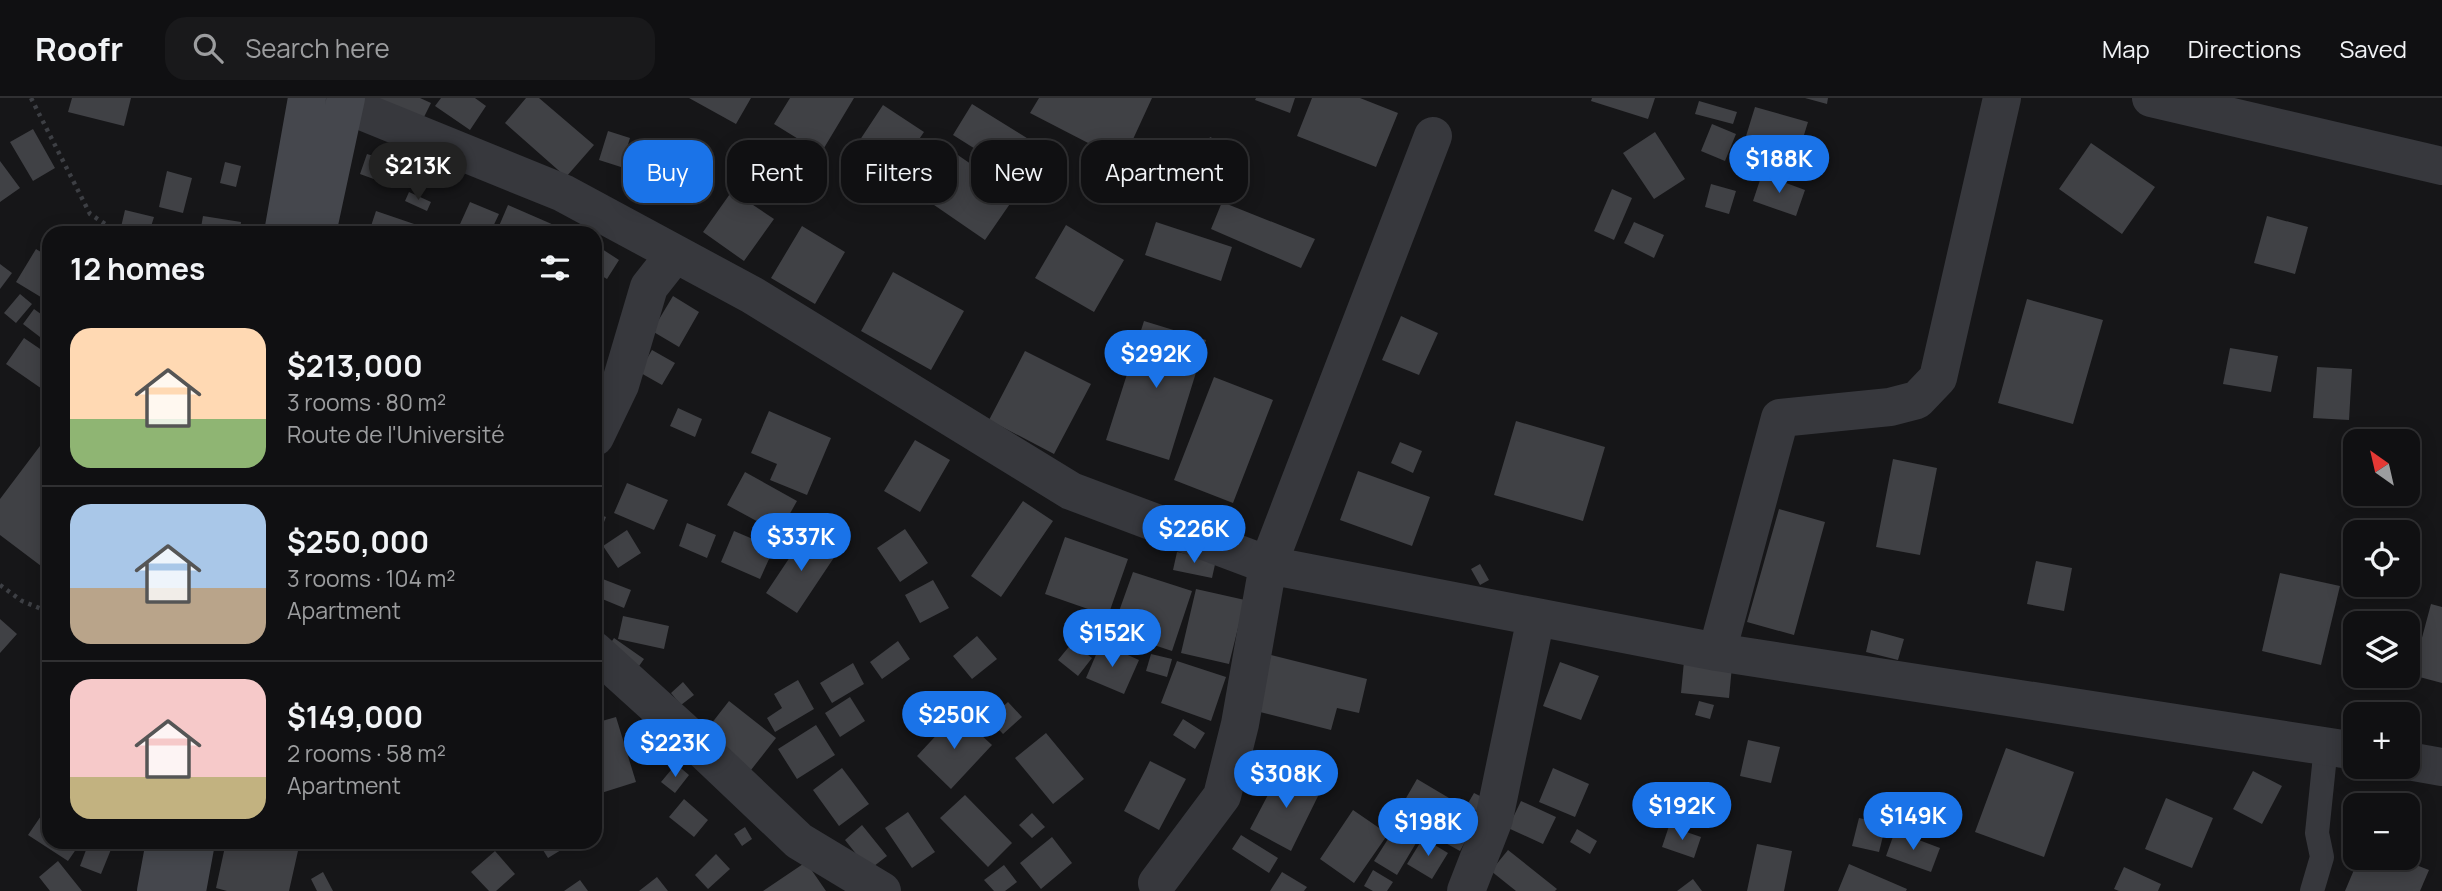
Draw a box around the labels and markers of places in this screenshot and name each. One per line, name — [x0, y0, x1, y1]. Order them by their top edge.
pin: $188K — [1730, 136, 1828, 195]
pin: $213K — [369, 142, 467, 202]
pin: $292K — [1107, 330, 1205, 390]
pin: $226K — [1145, 505, 1243, 565]
pin: $337K — [752, 514, 850, 573]
pin: $152K — [1063, 610, 1161, 669]
pin: $250K — [905, 692, 1003, 751]
pin: $223K — [626, 720, 724, 779]
pin: $308K — [1237, 750, 1335, 810]
pin: $192K — [1633, 782, 1731, 842]
pin: $149K — [1864, 792, 1962, 852]
pin: $198K — [1379, 798, 1477, 858]

